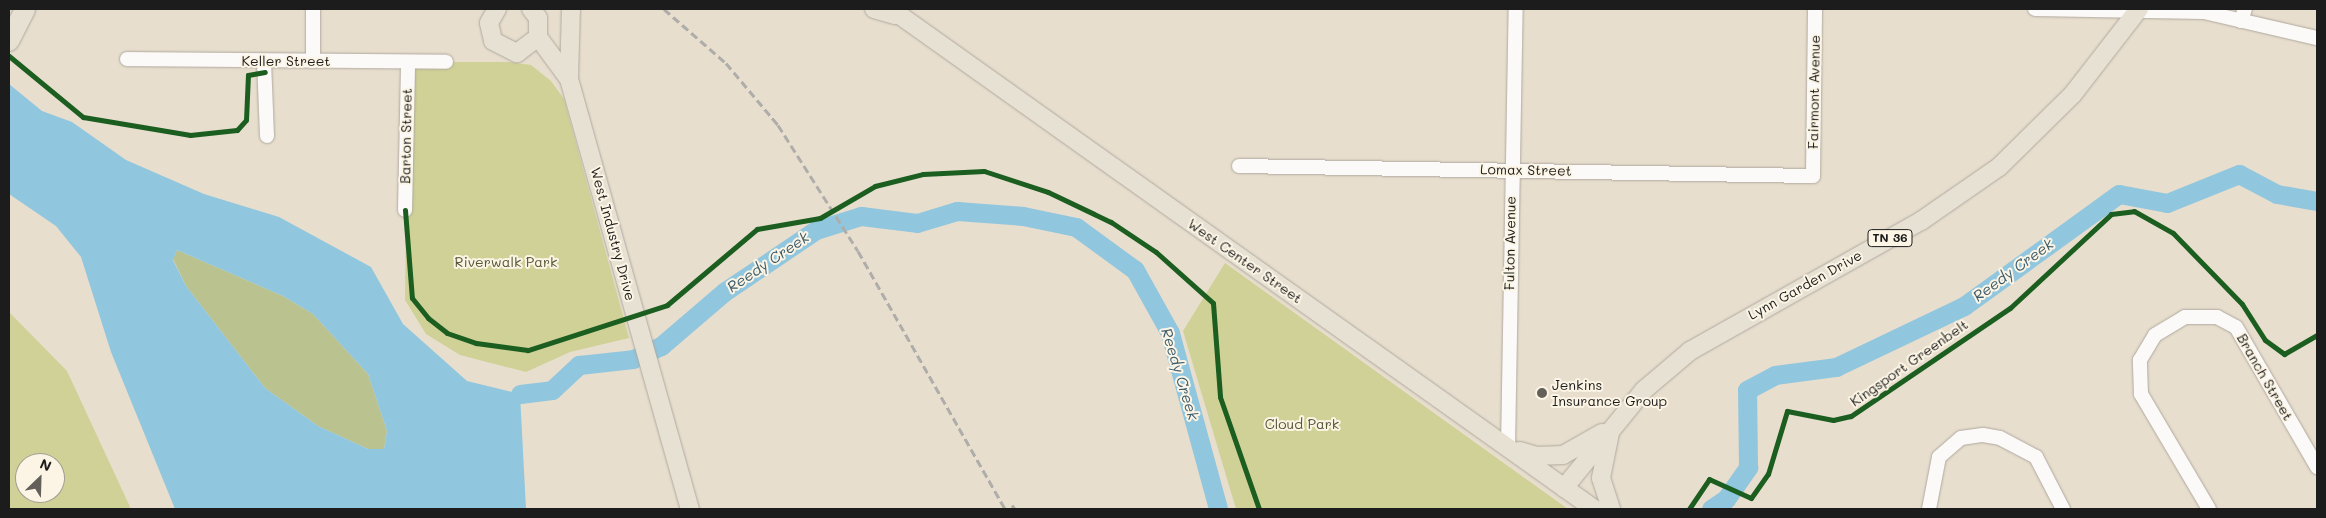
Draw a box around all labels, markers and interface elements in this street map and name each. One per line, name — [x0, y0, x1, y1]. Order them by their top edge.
street label: Fairmont Avenue — [1805, 35, 1823, 149]
street label: Keller Street — [242, 53, 330, 69]
street label: Barton Street — [397, 88, 415, 184]
street label: Lomax Street — [1480, 161, 1572, 179]
street label: West Industry Drive — [587, 165, 639, 303]
street label: Fulton Avenue — [1501, 196, 1519, 290]
street label: West Center Street — [1185, 215, 1305, 307]
water label: Reedy Creek — [724, 228, 812, 296]
road number: TN 36 — [1868, 228, 1912, 248]
water label: Reedy Creek — [1969, 235, 2057, 305]
street label: Lynn Garden Drive — [1745, 247, 1865, 323]
park label: Riverwalk Park — [454, 254, 558, 270]
street label: Kingsport Greenbelt — [1847, 316, 1971, 410]
water label: Reedy Creek — [1157, 326, 1203, 422]
street label: Branch Street — [2233, 331, 2297, 423]
place label: Jenkins Insurance Group — [1552, 377, 1667, 410]
marker: Jenkins Insurance Group — [1536, 387, 1548, 399]
park label: Cloud Park — [1265, 416, 1339, 432]
north arrow — [15, 453, 65, 503]
text: N — [37, 454, 55, 476]

